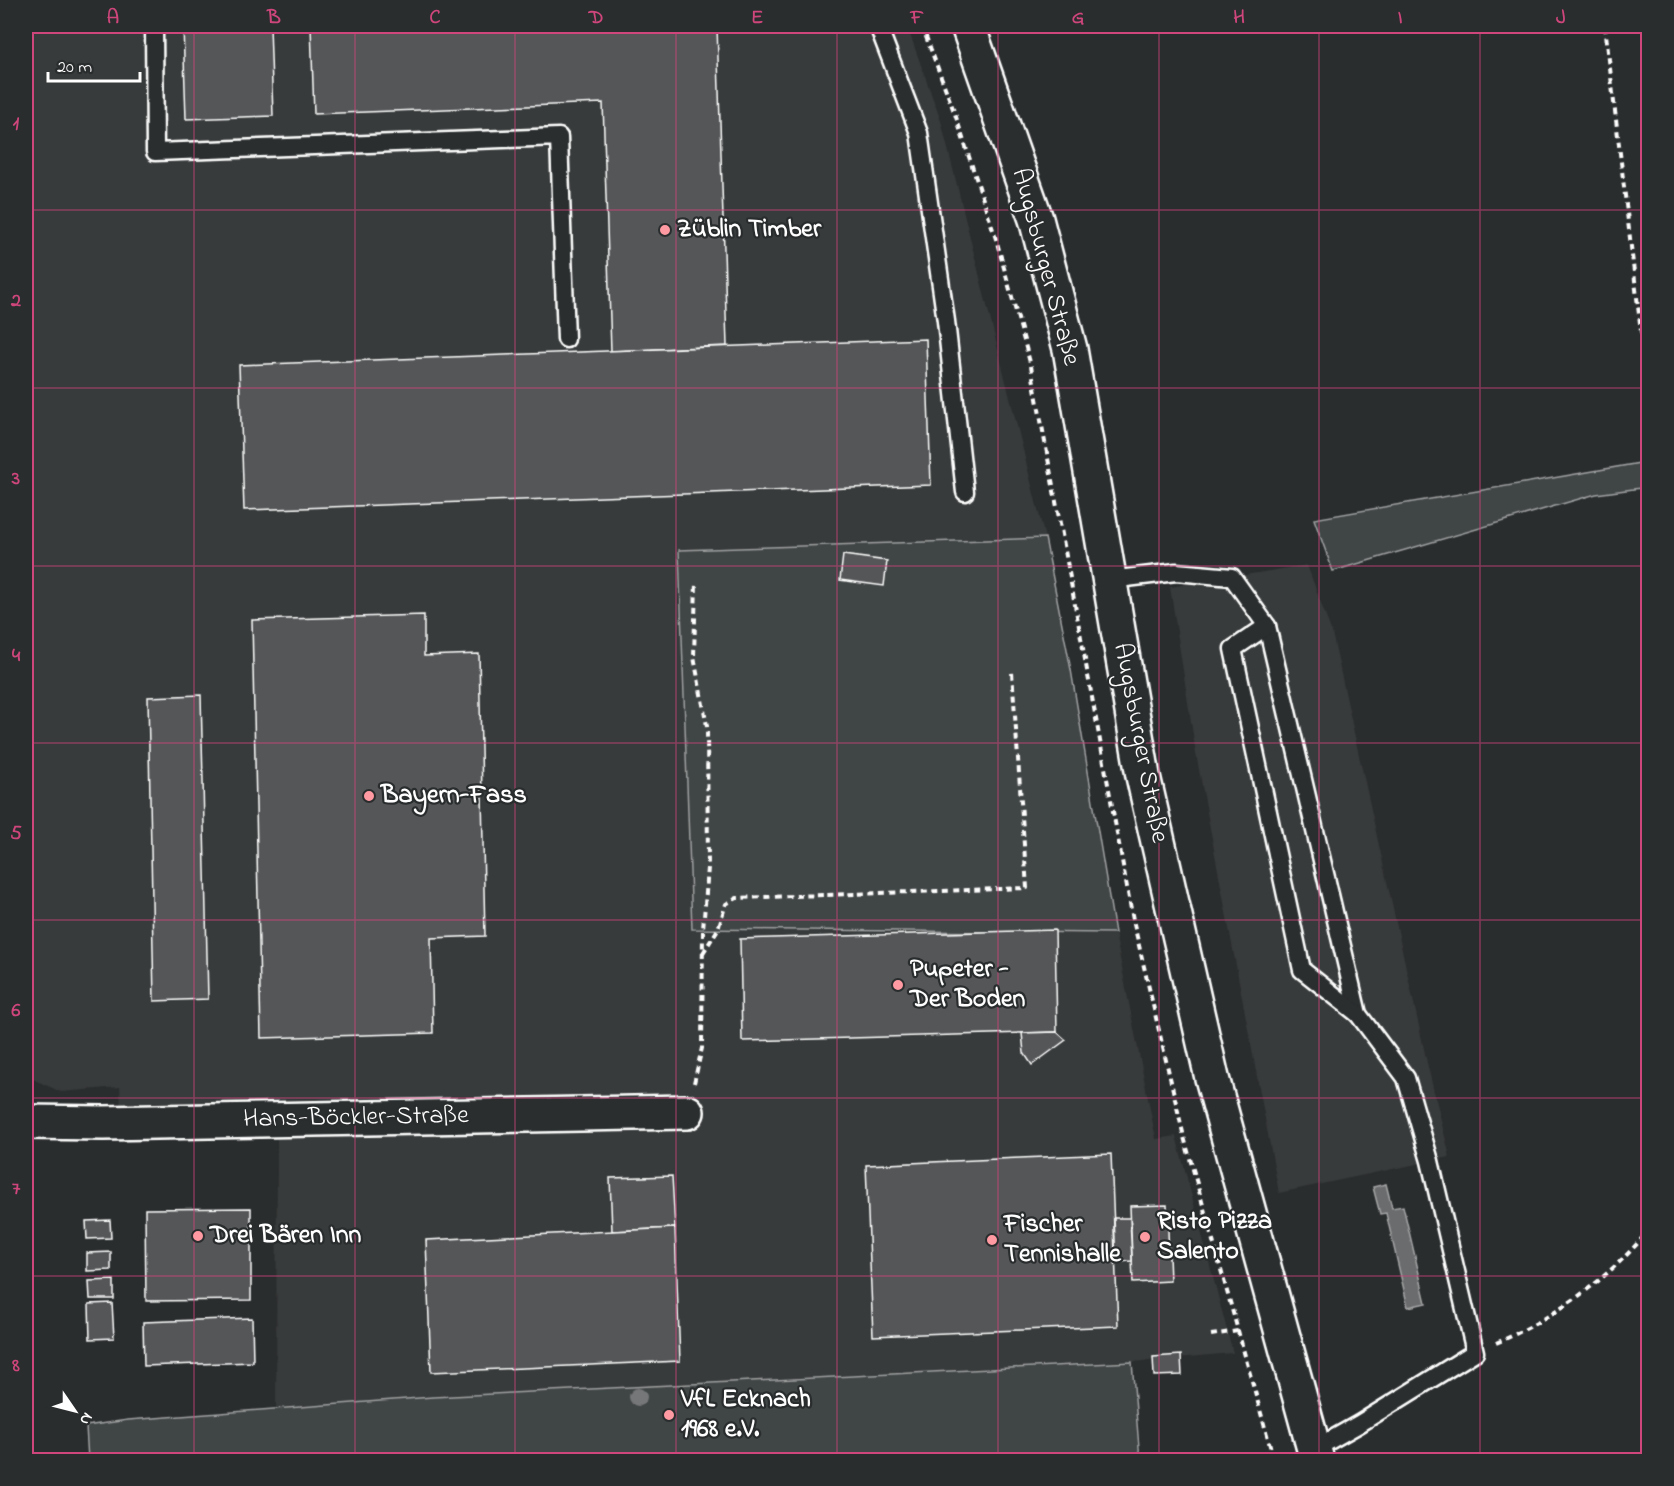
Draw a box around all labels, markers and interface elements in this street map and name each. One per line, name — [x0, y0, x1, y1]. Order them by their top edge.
text: A — [107, 4, 119, 33]
text: B — [266, 4, 281, 33]
text: C — [430, 4, 441, 33]
text: D — [588, 4, 603, 33]
text: E — [751, 4, 763, 33]
text: F — [910, 4, 924, 33]
text: G — [1072, 4, 1085, 33]
text: H — [1233, 4, 1245, 33]
text: I — [1398, 4, 1403, 33]
text: J — [1556, 4, 1566, 33]
scale bar — [48, 45, 140, 83]
text: 20 m — [57, 55, 92, 81]
text: 1 — [13, 110, 20, 139]
street label: Augsburger Straße — [1000, 164, 1090, 370]
place label: Züblin Timber — [677, 211, 822, 249]
marker: Züblin Timber — [658, 223, 672, 237]
text: 2 — [10, 287, 21, 316]
text: 3 — [11, 465, 20, 494]
street label: Augsburger Straße — [1102, 640, 1178, 847]
text: 4 — [12, 642, 21, 671]
place label: Bayern-Fass — [380, 777, 527, 815]
marker: Bayern-Fass — [362, 789, 376, 803]
text: 5 — [10, 820, 22, 849]
place label: Pupeter - Der Boden — [909, 951, 1026, 1019]
marker: Pupeter - Der Boden — [891, 978, 905, 992]
text: 6 — [12, 997, 21, 1026]
street label: Hans-Böckler-Straße — [243, 1097, 469, 1139]
text: 7 — [12, 1175, 21, 1204]
place label: Risto Pizza Salento — [1157, 1203, 1272, 1271]
place label: Fischer Tennishalle — [1002, 1206, 1122, 1274]
place label: Drei Bären Inn — [209, 1217, 362, 1255]
marker: Drei Bären Inn — [191, 1229, 205, 1243]
marker: Risto Pizza Salento — [1138, 1230, 1152, 1244]
marker: Fischer Tennishalle — [985, 1233, 999, 1247]
text: 8 — [11, 1352, 20, 1381]
north arrow — [45, 1381, 105, 1441]
place label: VfL Ecknach 1968 e.V. — [680, 1381, 811, 1449]
text: N — [73, 1407, 99, 1430]
marker: VfL Ecknach 1968 e.V. — [662, 1408, 676, 1422]

